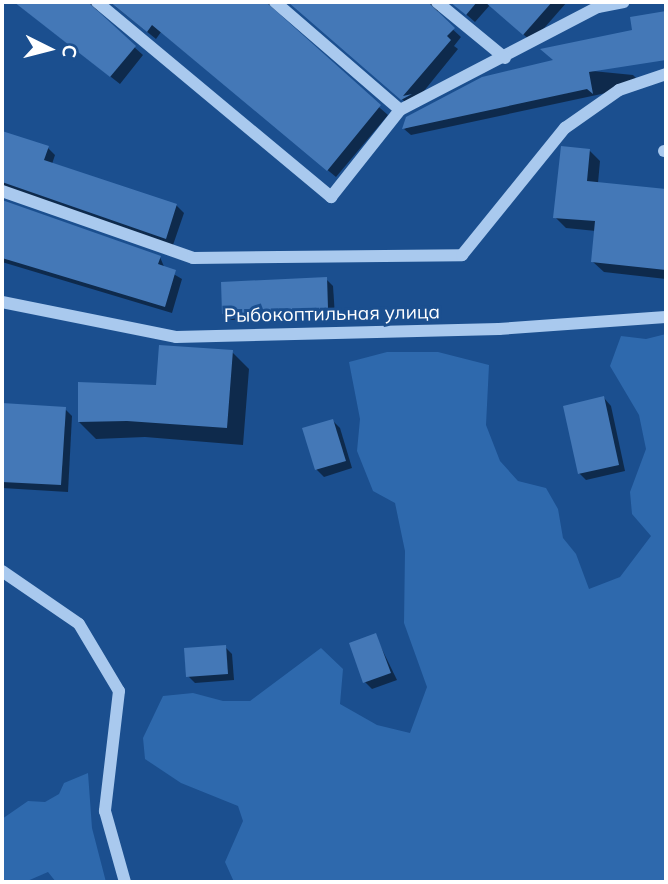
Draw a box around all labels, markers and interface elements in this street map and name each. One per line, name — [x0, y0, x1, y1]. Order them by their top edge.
north arrow — [14, 14, 84, 84]
text: С — [57, 43, 83, 59]
street label: Рыбокоптильная улица — [224, 301, 440, 327]

